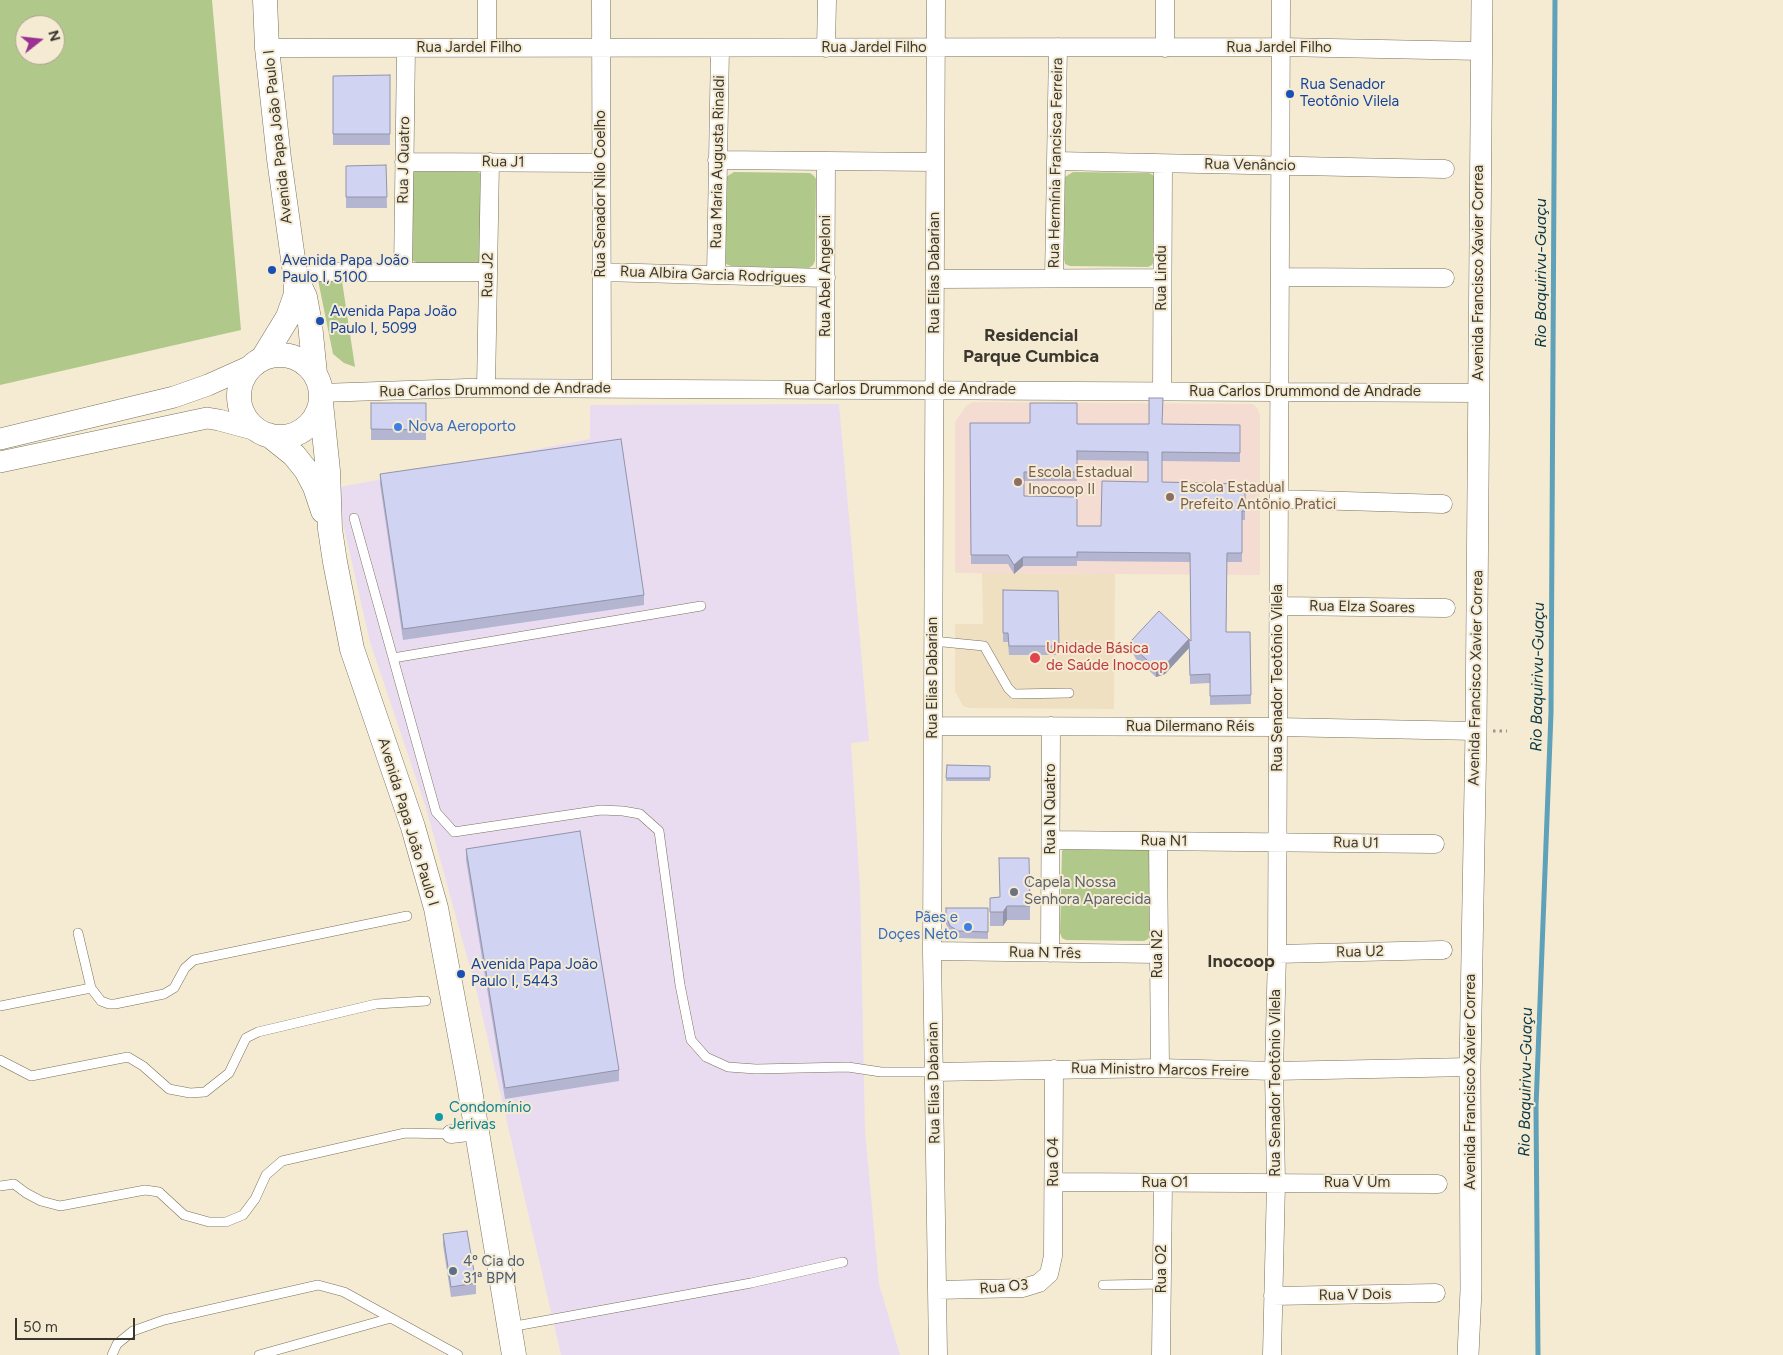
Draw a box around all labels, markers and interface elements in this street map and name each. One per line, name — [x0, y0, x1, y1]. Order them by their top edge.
north arrow — [15, 15, 65, 65]
text: N — [44, 28, 64, 44]
street label: Rua Jardel Filho — [416, 39, 522, 57]
street label: Rua Jardel Filho — [821, 39, 927, 57]
street label: Rua Jardel Filho — [1226, 39, 1332, 57]
street label: Avenida Papa João Paulo I — [260, 49, 296, 225]
street label: Rua Hermínia Francisca Ferreira — [1045, 57, 1067, 269]
street label: Rua Maria Augusta Rinaldi — [707, 75, 729, 249]
place label: Rua Senador Teotônio Vilela — [1300, 76, 1399, 111]
marker: Rua Senador Teotônio Vilela — [1284, 88, 1296, 100]
street label: Rua Senador Nilo Coelho — [592, 110, 610, 278]
street label: Rua J Quatro — [394, 116, 414, 204]
street label: Rua J1 — [481, 153, 525, 171]
street label: Rua Venâncio — [1204, 155, 1296, 175]
street label: Avenida Francisco Xavier Correa — [1470, 165, 1488, 381]
water label: Rio Baquirivu-Guaçu — [1531, 198, 1551, 348]
street label: Rua Elias Dabarian — [926, 212, 944, 334]
street label: Rua Abel Angeloni — [817, 215, 835, 337]
street label: Rua Lindu — [1153, 245, 1171, 311]
place label: Avenida Papa João Paulo I, 5100 — [282, 252, 409, 287]
street label: Rua J2 — [479, 252, 497, 298]
street label: Rua Albira Garcia Rodrigues — [620, 263, 806, 287]
marker: Avenida Papa João Paulo I, 5100 — [266, 264, 278, 276]
place label: Avenida Papa João Paulo I, 5099 — [330, 303, 457, 338]
marker: Avenida Papa João Paulo I, 5099 — [314, 315, 326, 327]
district label: Residencial Parque Cumbica — [963, 325, 1099, 368]
street label: Rua Carlos Drummond de Andrade — [379, 379, 611, 401]
street label: Rua Carlos Drummond de Andrade — [784, 381, 1016, 399]
street label: Rua Carlos Drummond de Andrade — [1189, 383, 1421, 401]
place label: Nova Aeroporto — [408, 418, 516, 436]
marker: Nova Aeroporto — [392, 421, 404, 433]
place label: Escola Estadual Inocoop II — [1028, 464, 1133, 499]
marker: Escola Estadual Inocoop II — [1012, 476, 1024, 488]
place label: Escola Estadual Prefeito Antônio Pratici — [1180, 479, 1336, 514]
marker: Escola Estadual Prefeito Antônio Pratici — [1164, 491, 1176, 503]
street label: Avenida Francisco Xavier Correa — [1465, 570, 1487, 786]
street label: Rua Senador Teotônio Vilela — [1269, 584, 1287, 772]
street label: Rua Elza Soares — [1309, 597, 1415, 617]
water label: Rio Baquirivu-Guaçu — [1527, 602, 1549, 752]
street label: Rua Elias Dabarian — [924, 617, 942, 739]
place label: Unidade Básica de Saúde Inocoop — [1046, 640, 1168, 675]
marker: Unidade Básica de Saúde Inocoop — [1028, 651, 1042, 665]
street label: Rua Dilermano Réis — [1126, 718, 1254, 736]
street label: Avenida Papa João Paulo I — [374, 736, 442, 908]
street label: Rua N Quatro — [1042, 763, 1060, 855]
street label: Rua N1 — [1140, 832, 1188, 850]
street label: Rua U1 — [1333, 834, 1379, 852]
place label: Capela Nossa Senhora Aparecida — [1024, 874, 1151, 909]
marker: Capela Nossa Senhora Aparecida — [1008, 886, 1020, 898]
place label: Pães e Doçes Neto — [878, 909, 958, 944]
marker: Pães e Doçes Neto — [962, 921, 974, 933]
street label: Rua N2 — [1149, 929, 1167, 979]
street label: Rua N Três — [1009, 943, 1081, 963]
street label: Rua U2 — [1336, 943, 1384, 961]
district label: Inocoop — [1207, 951, 1275, 973]
place label: Avenida Papa João Paulo I, 5443 — [471, 956, 598, 991]
marker: Avenida Papa João Paulo I, 5443 — [455, 968, 467, 980]
street label: Avenida Francisco Xavier Correa — [1462, 974, 1480, 1190]
street label: Rua Senador Teotônio Vilela — [1267, 989, 1285, 1177]
water label: Rio Baquirivu-Guaçu — [1515, 1007, 1537, 1157]
street label: Rua Elias Dabarian — [924, 1022, 944, 1144]
street label: Rua Ministro Marcos Freire — [1071, 1059, 1249, 1081]
place label: Condomínio Jerivas — [449, 1099, 531, 1134]
marker: Condomínio Jerivas — [433, 1111, 445, 1123]
street label: Rua O4 — [1045, 1137, 1063, 1187]
street label: Rua O1 — [1142, 1174, 1188, 1192]
street label: Rua V Um — [1324, 1174, 1390, 1192]
street label: Rua O2 — [1153, 1244, 1171, 1294]
place label: 4º Cia do 31ª BPM — [463, 1253, 525, 1288]
marker: 4º Cia do 31ª BPM — [447, 1265, 459, 1277]
street label: Rua O3 — [979, 1276, 1029, 1298]
street label: Rua V Dois — [1318, 1285, 1392, 1305]
scale bar — [18, 1308, 138, 1340]
text: 50 m — [23, 1318, 58, 1336]

